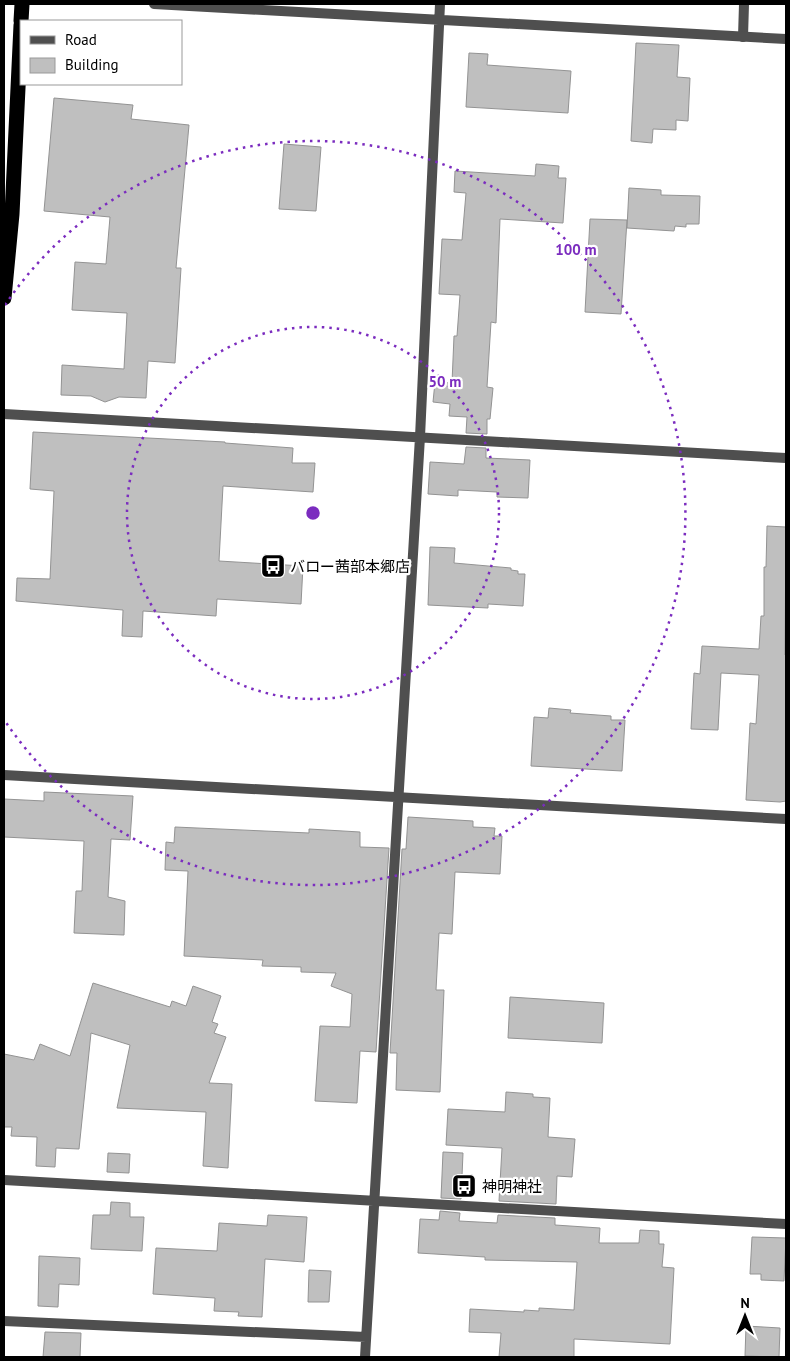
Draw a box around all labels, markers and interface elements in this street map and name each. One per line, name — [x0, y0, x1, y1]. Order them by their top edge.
legend — [20, 20, 182, 85]
text: Road — [65, 30, 97, 49]
text: Building — [65, 55, 119, 74]
text: 100 m — [555, 240, 597, 259]
text: 50 m — [429, 372, 461, 391]
centre of rings — [304, 504, 322, 522]
bus stop icon: バロー茜部本郷店 — [260, 553, 286, 579]
place label: バロー茜部本郷店 — [290, 557, 410, 576]
bus stop icon: 神明神社 — [451, 1173, 477, 1199]
place label: 神明神社 — [482, 1177, 542, 1196]
north arrow — [720, 1291, 770, 1341]
text: N — [740, 1294, 750, 1312]

